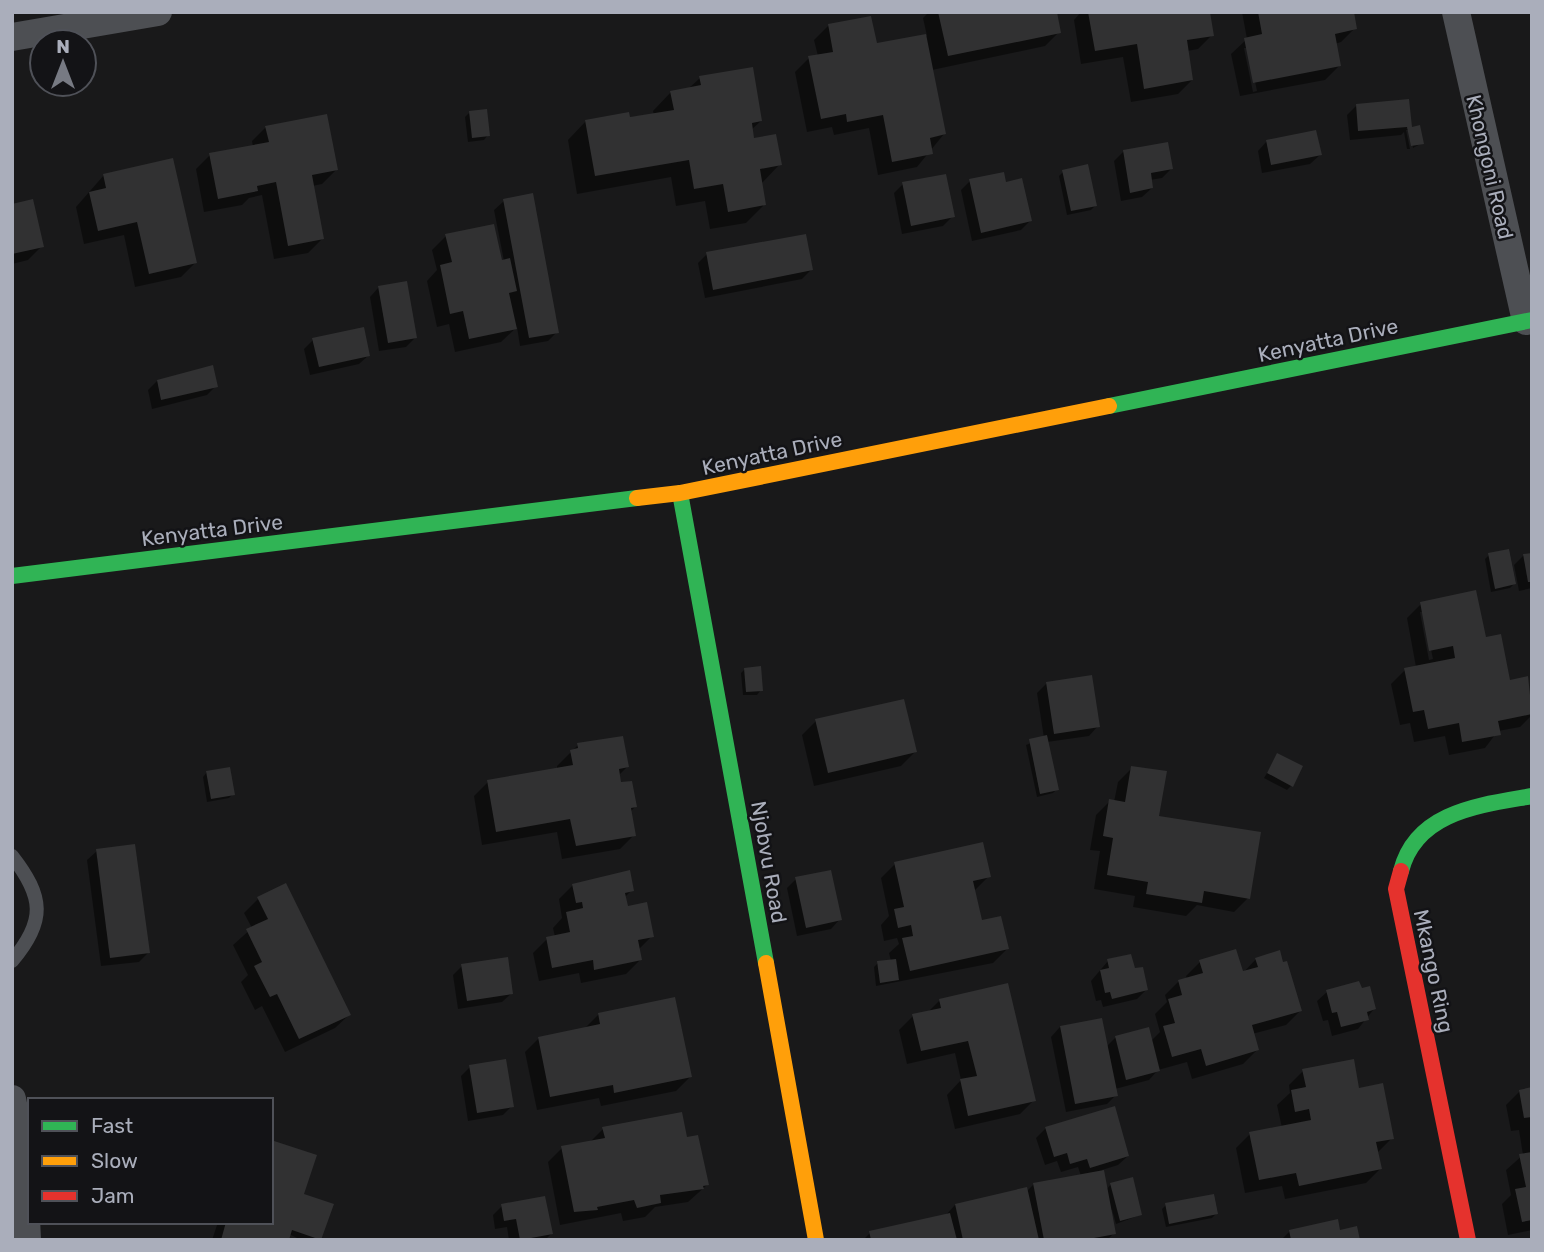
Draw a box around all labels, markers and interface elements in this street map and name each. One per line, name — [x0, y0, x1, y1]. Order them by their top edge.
north arrow — [28, 28, 98, 98]
text: N — [56, 35, 70, 58]
street label: Khongoni Road — [1461, 92, 1519, 242]
street label: Kenyatta Drive — [1256, 313, 1400, 367]
street label: Kenyatta Drive — [700, 426, 844, 480]
street label: Kenyatta Drive — [140, 509, 284, 551]
street label: Njobvu Road — [746, 799, 792, 925]
street label: Mkango Ring — [1409, 907, 1459, 1035]
legend — [28, 1098, 273, 1224]
text: Fast — [91, 1113, 133, 1138]
text: Slow — [91, 1148, 138, 1173]
text: Jam — [91, 1183, 135, 1208]

